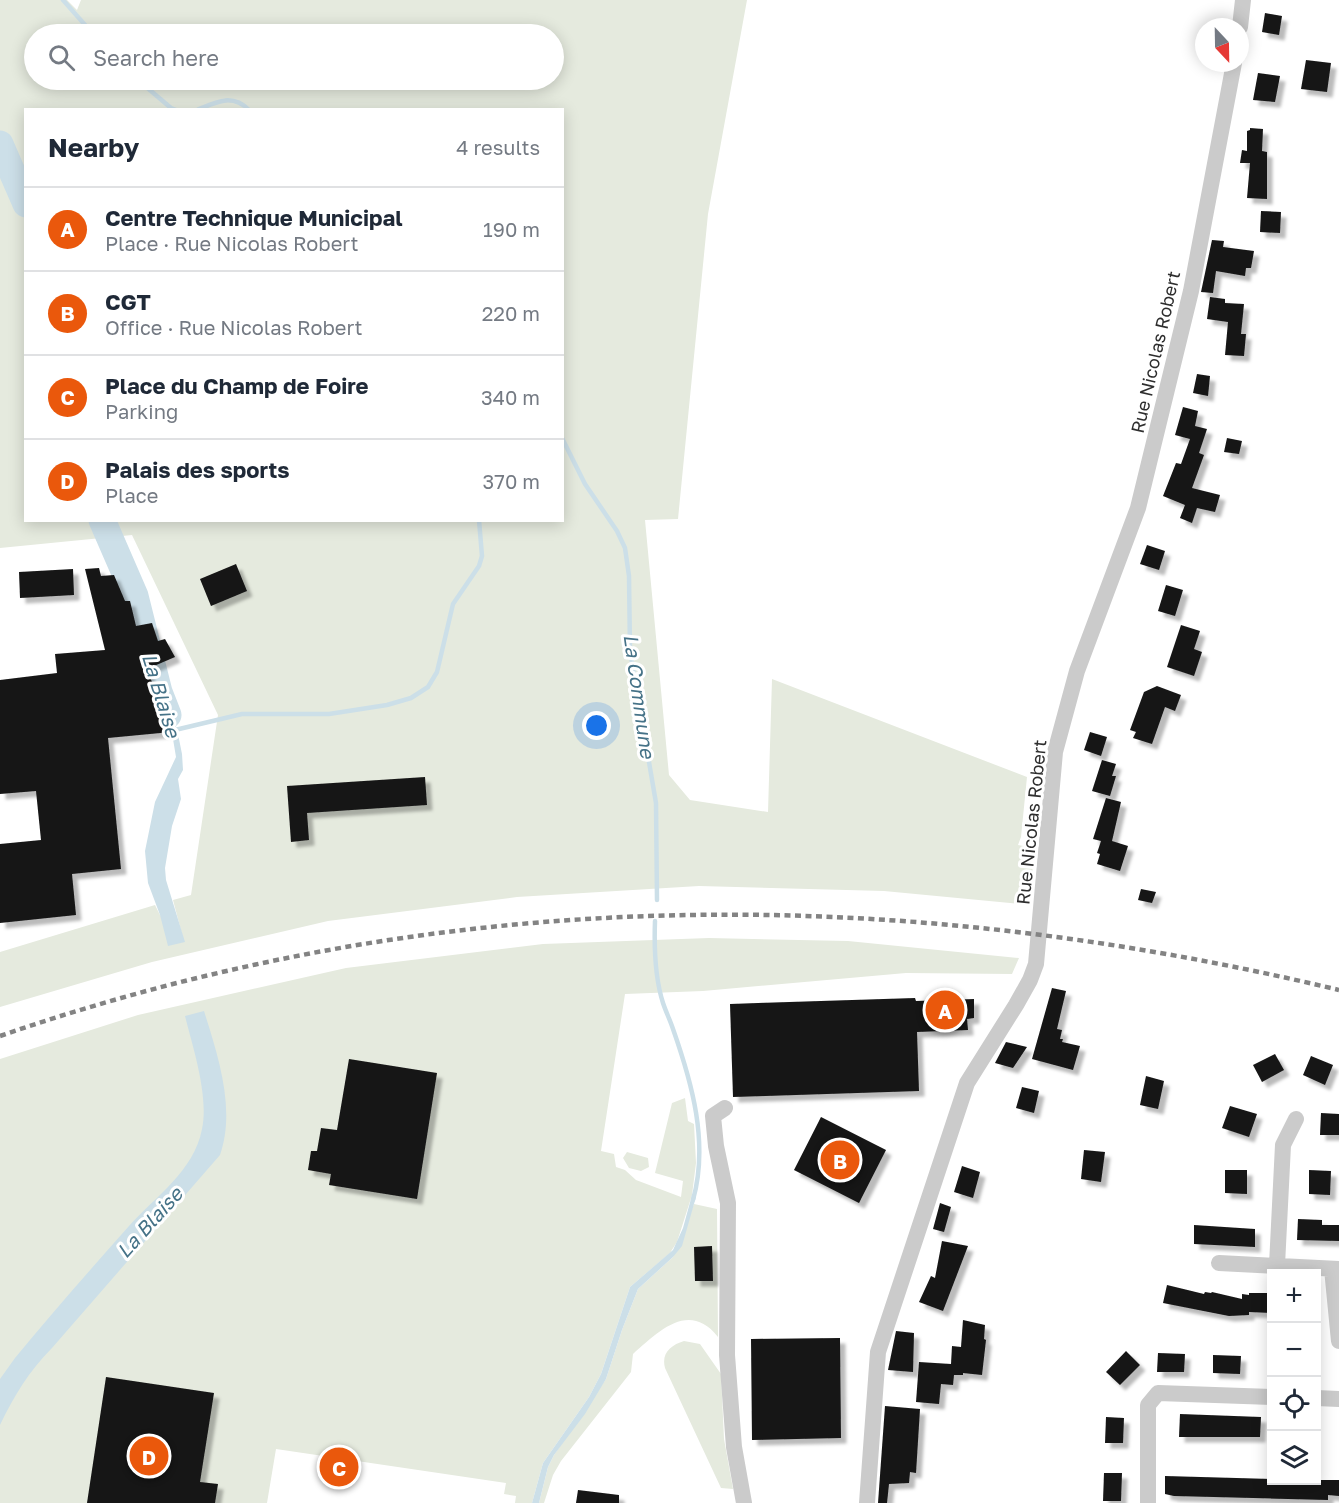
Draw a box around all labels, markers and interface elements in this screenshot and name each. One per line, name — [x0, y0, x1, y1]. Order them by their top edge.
north arrow — [1195, 18, 1249, 72]
search box — [24, 24, 564, 90]
icon: search — [45, 41, 78, 74]
text: Search here — [93, 44, 219, 71]
text: Nearby — [48, 132, 139, 163]
text: 4 results — [456, 135, 540, 159]
text: Centre Technique Municipal — [105, 204, 403, 231]
text: A — [60, 217, 75, 241]
text: 190 m — [483, 217, 540, 241]
text: Place · Rue Nicolas Robert — [105, 231, 358, 255]
street label: Rue Nicolas Robert — [1126, 269, 1184, 435]
text: CGT — [105, 288, 151, 315]
text: B — [60, 301, 75, 325]
text: 220 m — [482, 301, 540, 325]
text: Office · Rue Nicolas Robert — [105, 315, 363, 339]
text: Place du Champ de Foire — [105, 372, 368, 399]
text: C — [60, 385, 75, 409]
text: 340 m — [481, 385, 540, 409]
text: Parking — [105, 399, 178, 423]
text: Palais des sports — [105, 456, 290, 483]
text: D — [60, 469, 75, 493]
text: 370 m — [483, 469, 540, 493]
text: Place — [105, 483, 158, 507]
water label: La Commune — [619, 632, 661, 761]
water label: La Blaise — [138, 650, 187, 741]
your location — [582, 711, 611, 740]
street label: Rue Nicolas Robert — [1011, 738, 1051, 906]
pin: A — [926, 988, 964, 1032]
pin: B — [820, 1138, 860, 1182]
water label: La Blaise — [111, 1181, 188, 1262]
map controls — [1267, 1269, 1321, 1485]
button: + — [1267, 1269, 1321, 1323]
button: − — [1267, 1323, 1321, 1377]
button: locate — [1267, 1377, 1321, 1431]
button: layers — [1267, 1431, 1321, 1485]
pin: D — [130, 1434, 168, 1478]
pin: C — [320, 1444, 358, 1490]

